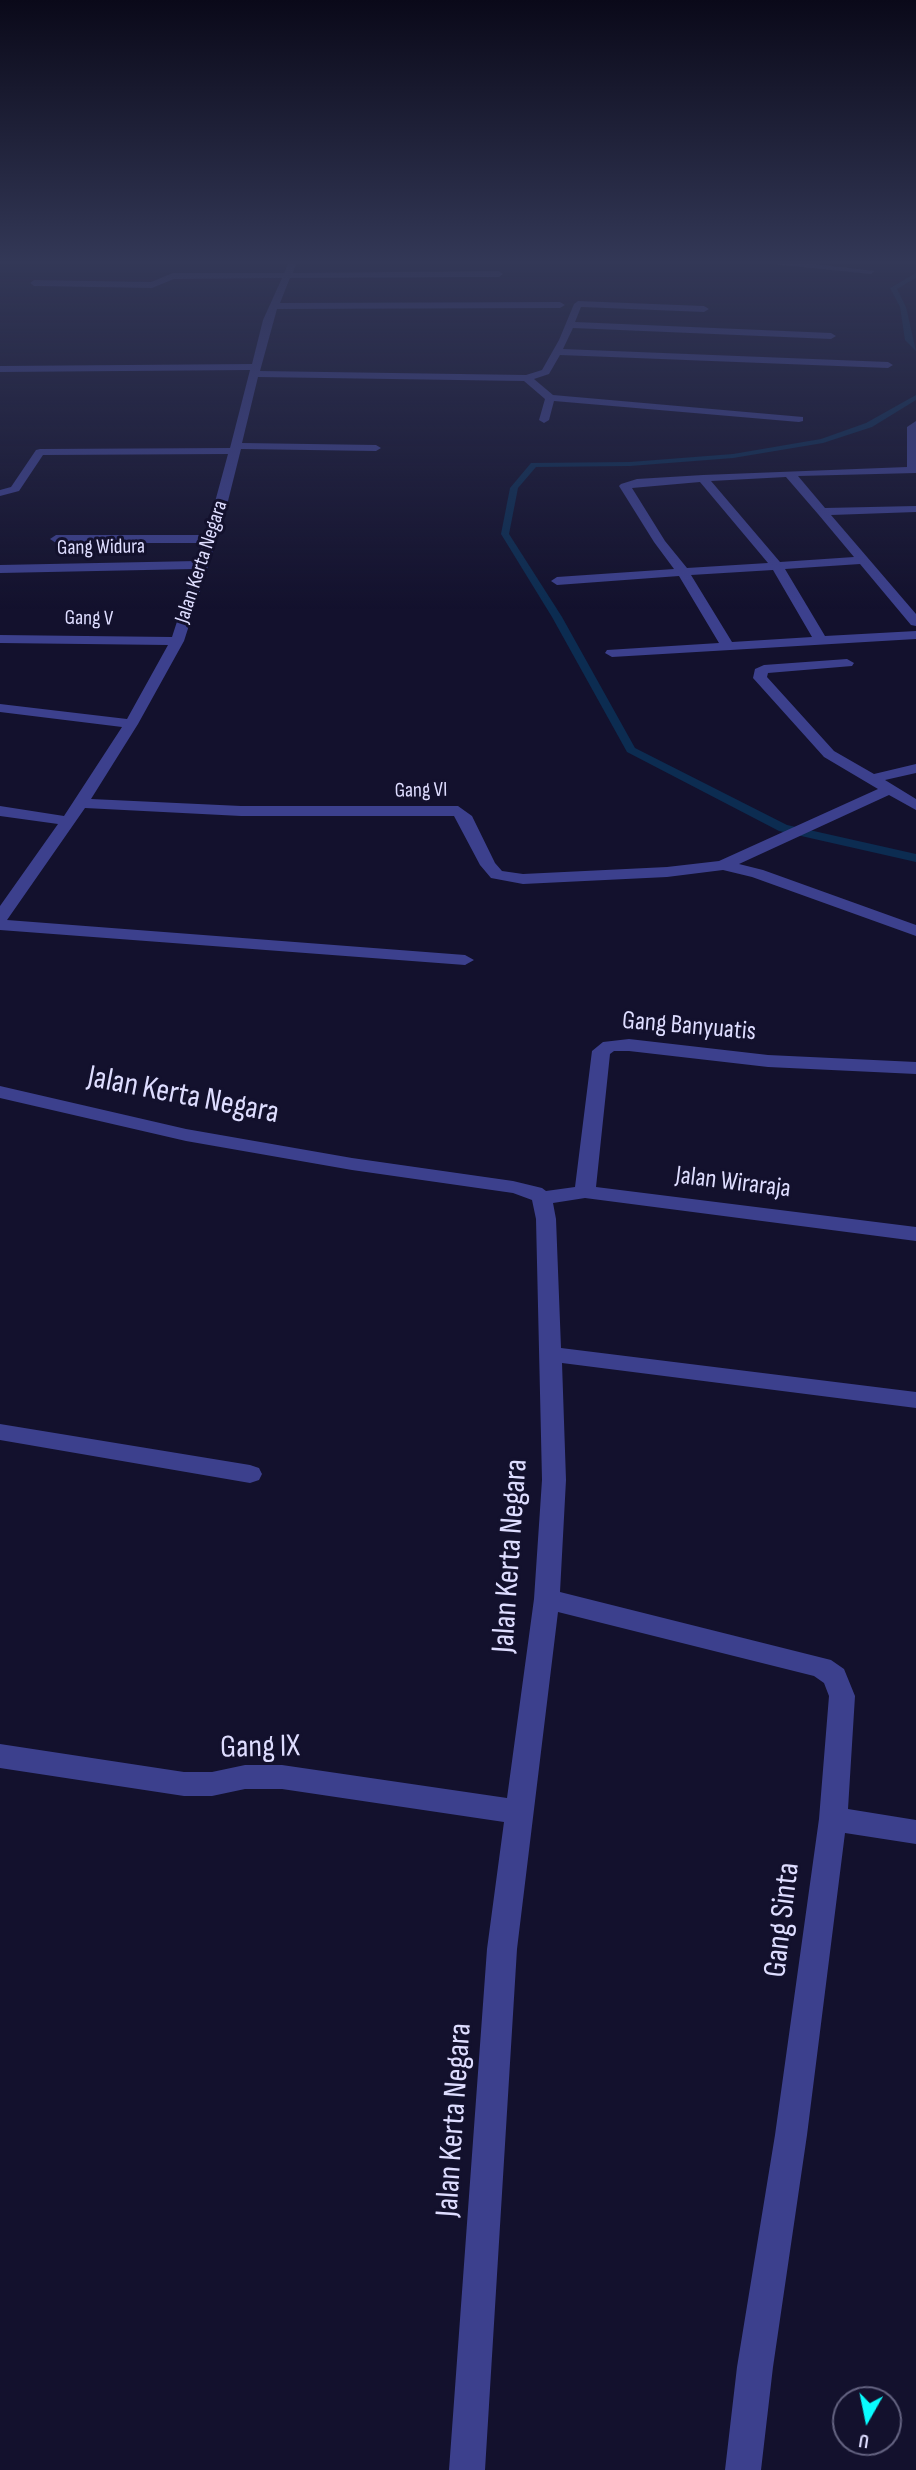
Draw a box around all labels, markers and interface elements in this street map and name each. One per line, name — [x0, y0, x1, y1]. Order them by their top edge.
street label: Jalan Kerta Negara — [170, 498, 234, 626]
street label: Gang Widura — [57, 535, 145, 561]
street label: Gang V — [64, 606, 114, 632]
street label: Gang VI — [394, 778, 448, 804]
street label: Gang Banyuatis — [621, 1006, 757, 1048]
street label: Jalan Kerta Negara — [84, 1059, 282, 1133]
street label: Jalan Wiraraja — [674, 1160, 792, 1206]
street label: Jalan Kerta Negara — [485, 1458, 537, 1654]
street label: Gang IX — [220, 1728, 300, 1768]
street label: Gang Sinta — [757, 1861, 809, 1979]
street label: Jalan Kerta Negara — [429, 2022, 481, 2218]
north arrow — [832, 2386, 902, 2456]
text: U — [857, 2428, 871, 2452]

